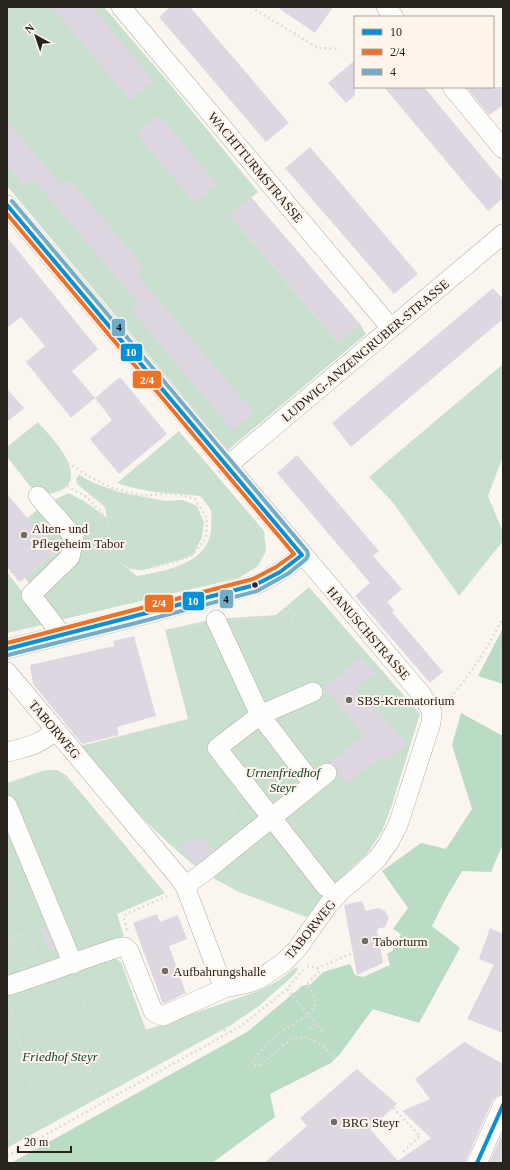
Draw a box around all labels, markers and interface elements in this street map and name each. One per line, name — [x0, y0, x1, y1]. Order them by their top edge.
north arrow — [16, 16, 56, 56]
legend — [354, 16, 494, 88]
text: N — [23, 21, 37, 35]
text: 10 — [390, 25, 402, 39]
text: 2/4 — [390, 45, 405, 59]
text: 4 — [390, 65, 396, 79]
street label: WACHTTURMSTRASSE — [205, 109, 306, 226]
street label: LUDWIG-ANZENGRUBER-STRASSE — [279, 276, 452, 425]
line badge: 4 — [111, 318, 126, 337]
text: 4 — [116, 321, 122, 333]
line badge: 10 — [120, 343, 143, 362]
text: 10 — [126, 346, 137, 358]
line badge: 2/4 — [132, 370, 162, 389]
text: 2/4 — [140, 374, 155, 386]
place label: Alten- und Pflegeheim Tabor — [32, 521, 125, 551]
marker: Alten- und Pflegeheim Tabor — [19, 530, 29, 540]
unlabelled marker — [250, 580, 260, 590]
street label: HANUSCHSTRASSE — [324, 584, 413, 683]
line badge: 4 — [219, 589, 234, 609]
line badge: 10 — [182, 591, 205, 611]
text: 4 — [223, 593, 229, 605]
line badge: 2/4 — [144, 594, 174, 613]
text: 10 — [188, 595, 199, 607]
text: 2/4 — [152, 597, 167, 609]
place label: SBS-Krematorium — [357, 693, 455, 708]
marker: SBS-Krematorium — [344, 695, 354, 705]
street label: TABORWEG — [26, 697, 83, 762]
park label: Urnenfriedhof Steyr — [246, 765, 323, 795]
street label: TABORWEG — [282, 897, 339, 962]
place label: Taborturm — [373, 934, 428, 949]
marker: Taborturm — [360, 936, 370, 946]
place label: Aufbahrungshalle — [173, 964, 266, 979]
marker: Aufbahrungshalle — [160, 966, 170, 976]
park label: Friedhof Steyr — [21, 1049, 99, 1064]
place label: BRG Steyr — [342, 1115, 400, 1130]
marker: BRG Steyr — [329, 1117, 339, 1127]
scale bar — [18, 1128, 71, 1154]
text: 20 m — [24, 1135, 49, 1149]

